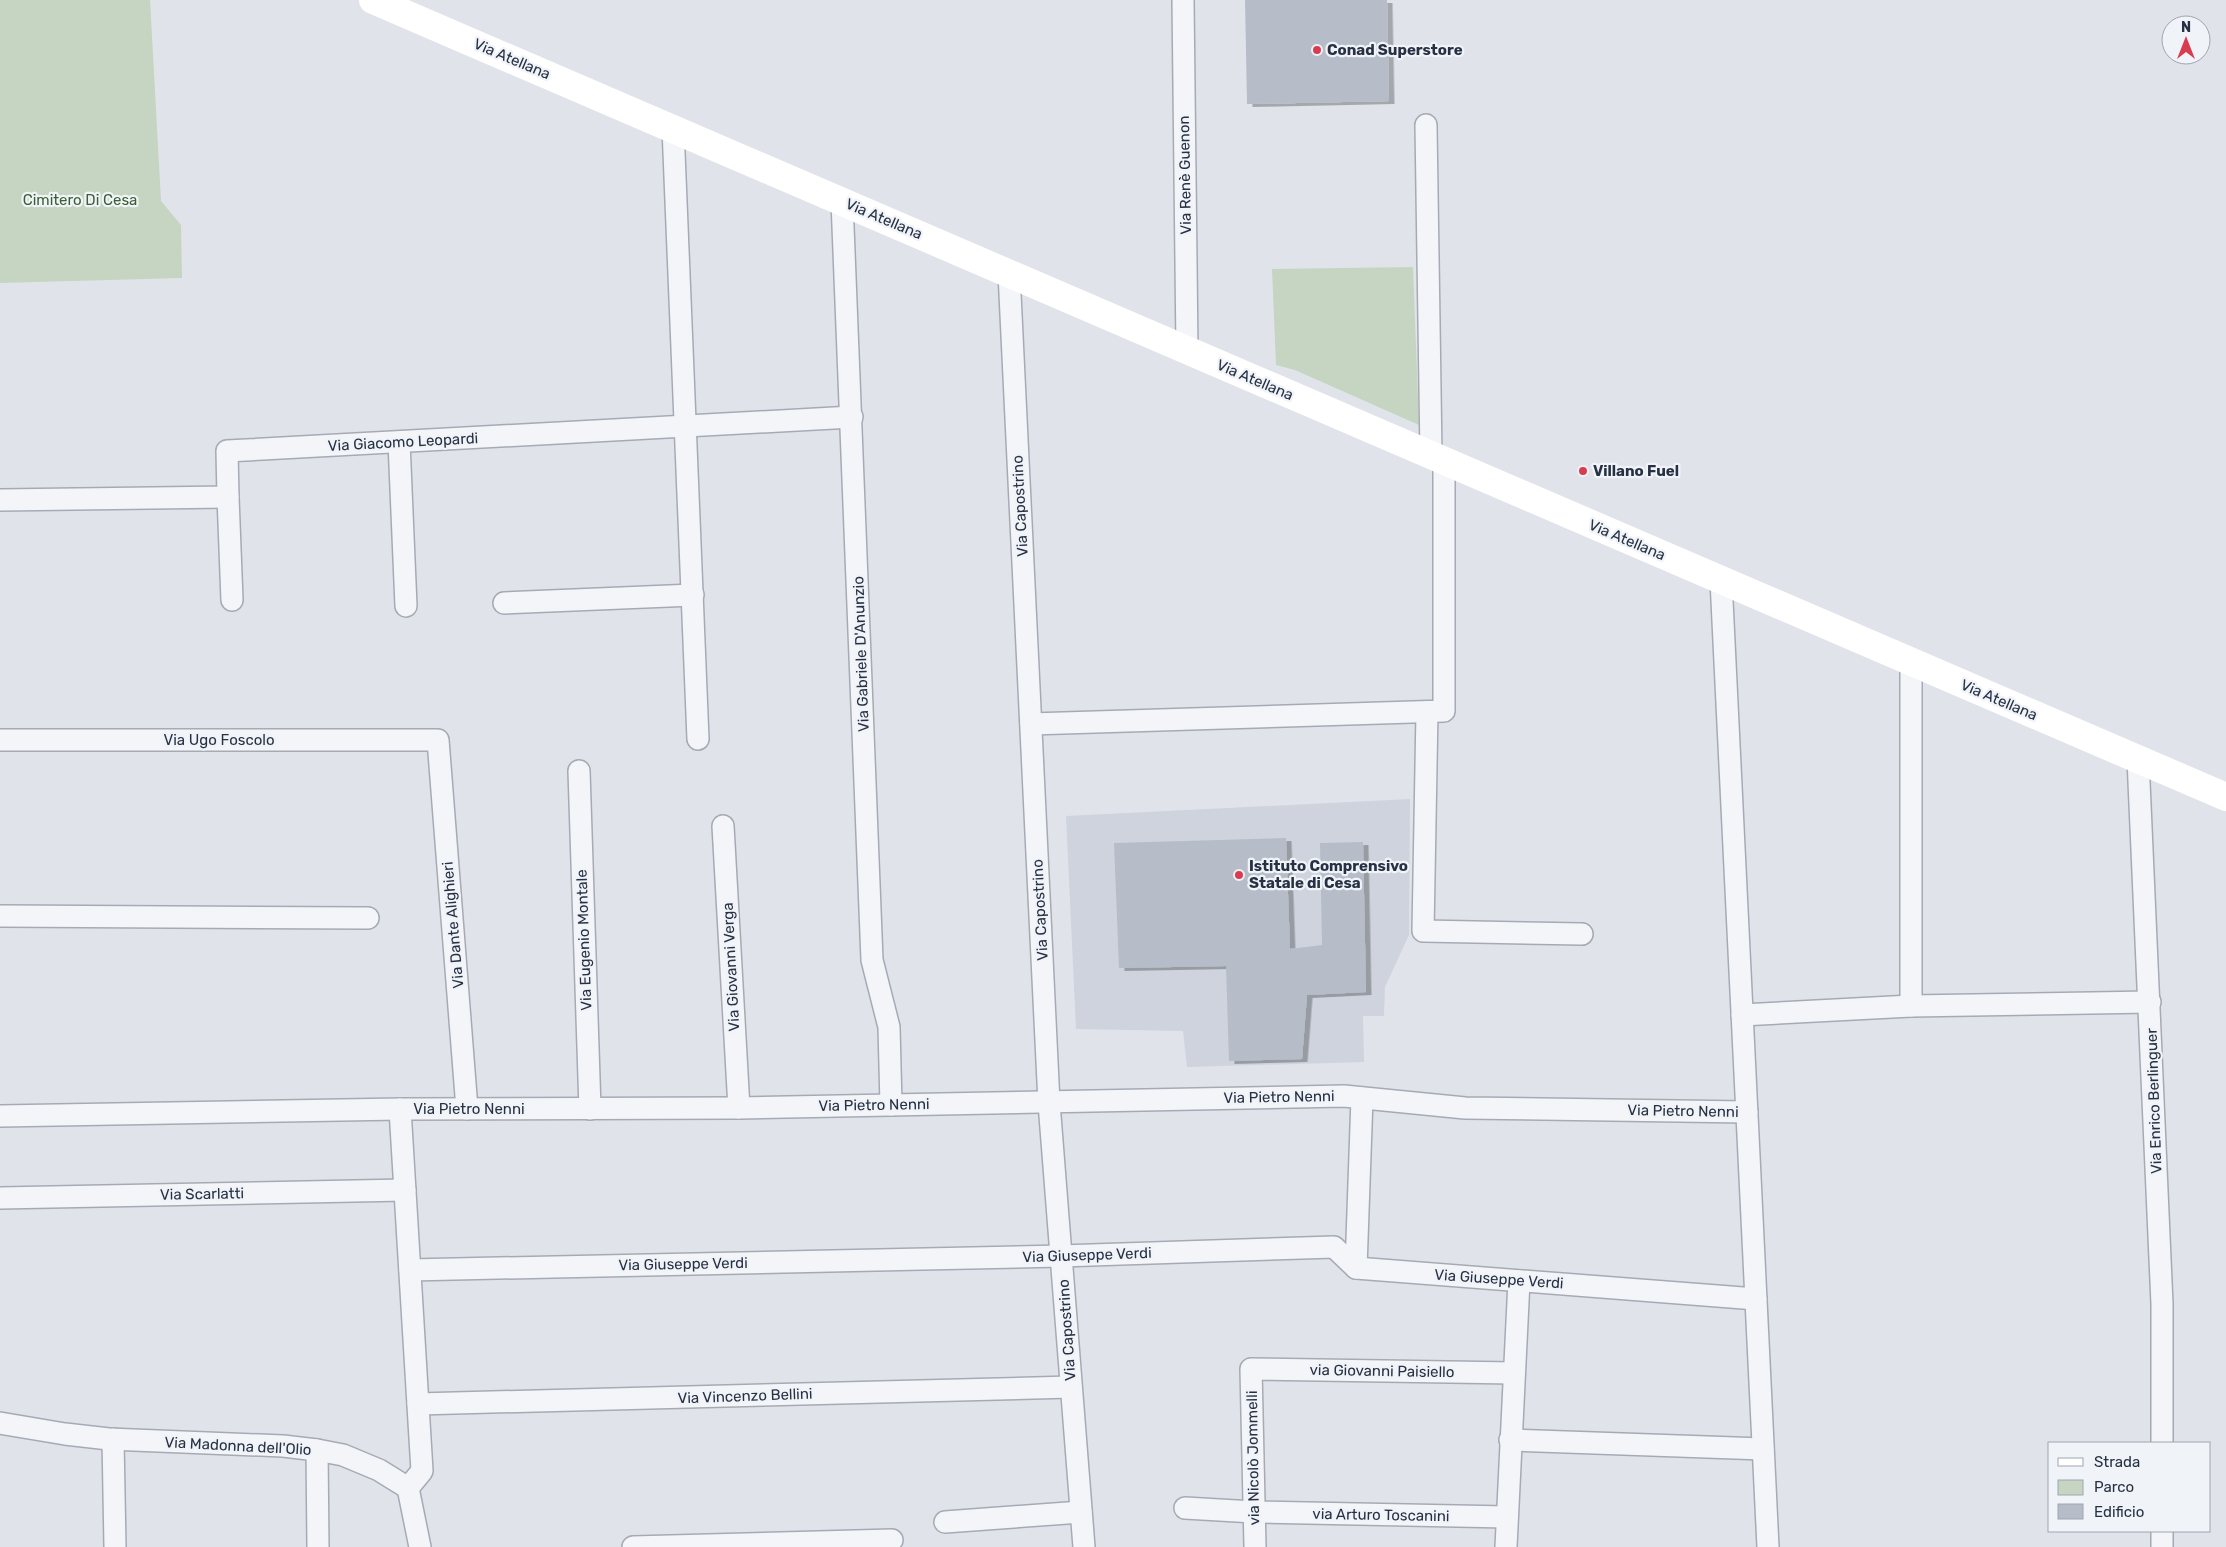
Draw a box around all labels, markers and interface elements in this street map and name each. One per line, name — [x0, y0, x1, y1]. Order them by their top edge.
north arrow — [2161, 15, 2211, 65]
text: N — [2181, 19, 2191, 36]
street label: Via Atellana — [471, 35, 553, 83]
place label: Conad Superstore — [1327, 41, 1463, 59]
marker: Conad Superstore — [1311, 44, 1323, 56]
street label: Via Renè Guenon — [1175, 115, 1195, 235]
park label: Cimitero Di Cesa — [23, 191, 137, 209]
street label: Via Atellana — [843, 195, 925, 243]
street label: Via Atellana — [1214, 356, 1296, 404]
street label: Via Giacomo Leopardi — [327, 429, 479, 455]
street label: Via Capostrino — [1008, 455, 1032, 557]
place label: Villano Fuel — [1593, 462, 1679, 480]
marker: Villano Fuel — [1577, 465, 1589, 477]
street label: Via Atellana — [1586, 516, 1668, 564]
street label: Via Gabriele D'Anunzio — [849, 576, 873, 732]
street label: Via Atellana — [1958, 676, 2040, 724]
street label: Via Ugo Foscolo — [163, 731, 275, 749]
place label: Istituto Comprensivo Statale di Cesa — [1249, 857, 1408, 892]
street label: Via Capostrino — [1028, 859, 1052, 961]
street label: Via Dante Alighieri — [438, 861, 468, 989]
street label: Via Eugenio Montale — [573, 869, 595, 1011]
marker: Istituto Comprensivo Statale di Cesa — [1233, 869, 1245, 881]
street label: Via Giovanni Verga — [719, 902, 743, 1032]
street label: Via Enrico Berlinguer — [2142, 1027, 2166, 1174]
street label: Via Pietro Nenni — [1223, 1087, 1335, 1107]
street label: Via Pietro Nenni — [818, 1095, 930, 1115]
street label: Via Pietro Nenni — [413, 1100, 525, 1118]
street label: Via Pietro Nenni — [1627, 1101, 1739, 1121]
street label: Via Scarlatti — [160, 1184, 244, 1204]
street label: Via Giuseppe Verdi — [1022, 1244, 1152, 1266]
street label: Via Giuseppe Verdi — [618, 1254, 748, 1274]
street label: Via Giuseppe Verdi — [1434, 1266, 1564, 1292]
street label: Via Capostrino — [1054, 1279, 1080, 1381]
street label: via Giovanni Paisiello — [1309, 1361, 1455, 1381]
street label: Via Vincenzo Bellini — [677, 1385, 813, 1407]
street label: via Nicolò Jommelli — [1243, 1390, 1263, 1526]
street label: Via Madonna dell'Olio — [164, 1433, 312, 1459]
legend — [2048, 1442, 2211, 1532]
text: Strada — [2094, 1453, 2140, 1471]
text: Parco — [2094, 1478, 2134, 1496]
text: Edificio — [2094, 1503, 2144, 1521]
street label: via Arturo Toscanini — [1312, 1505, 1450, 1525]

